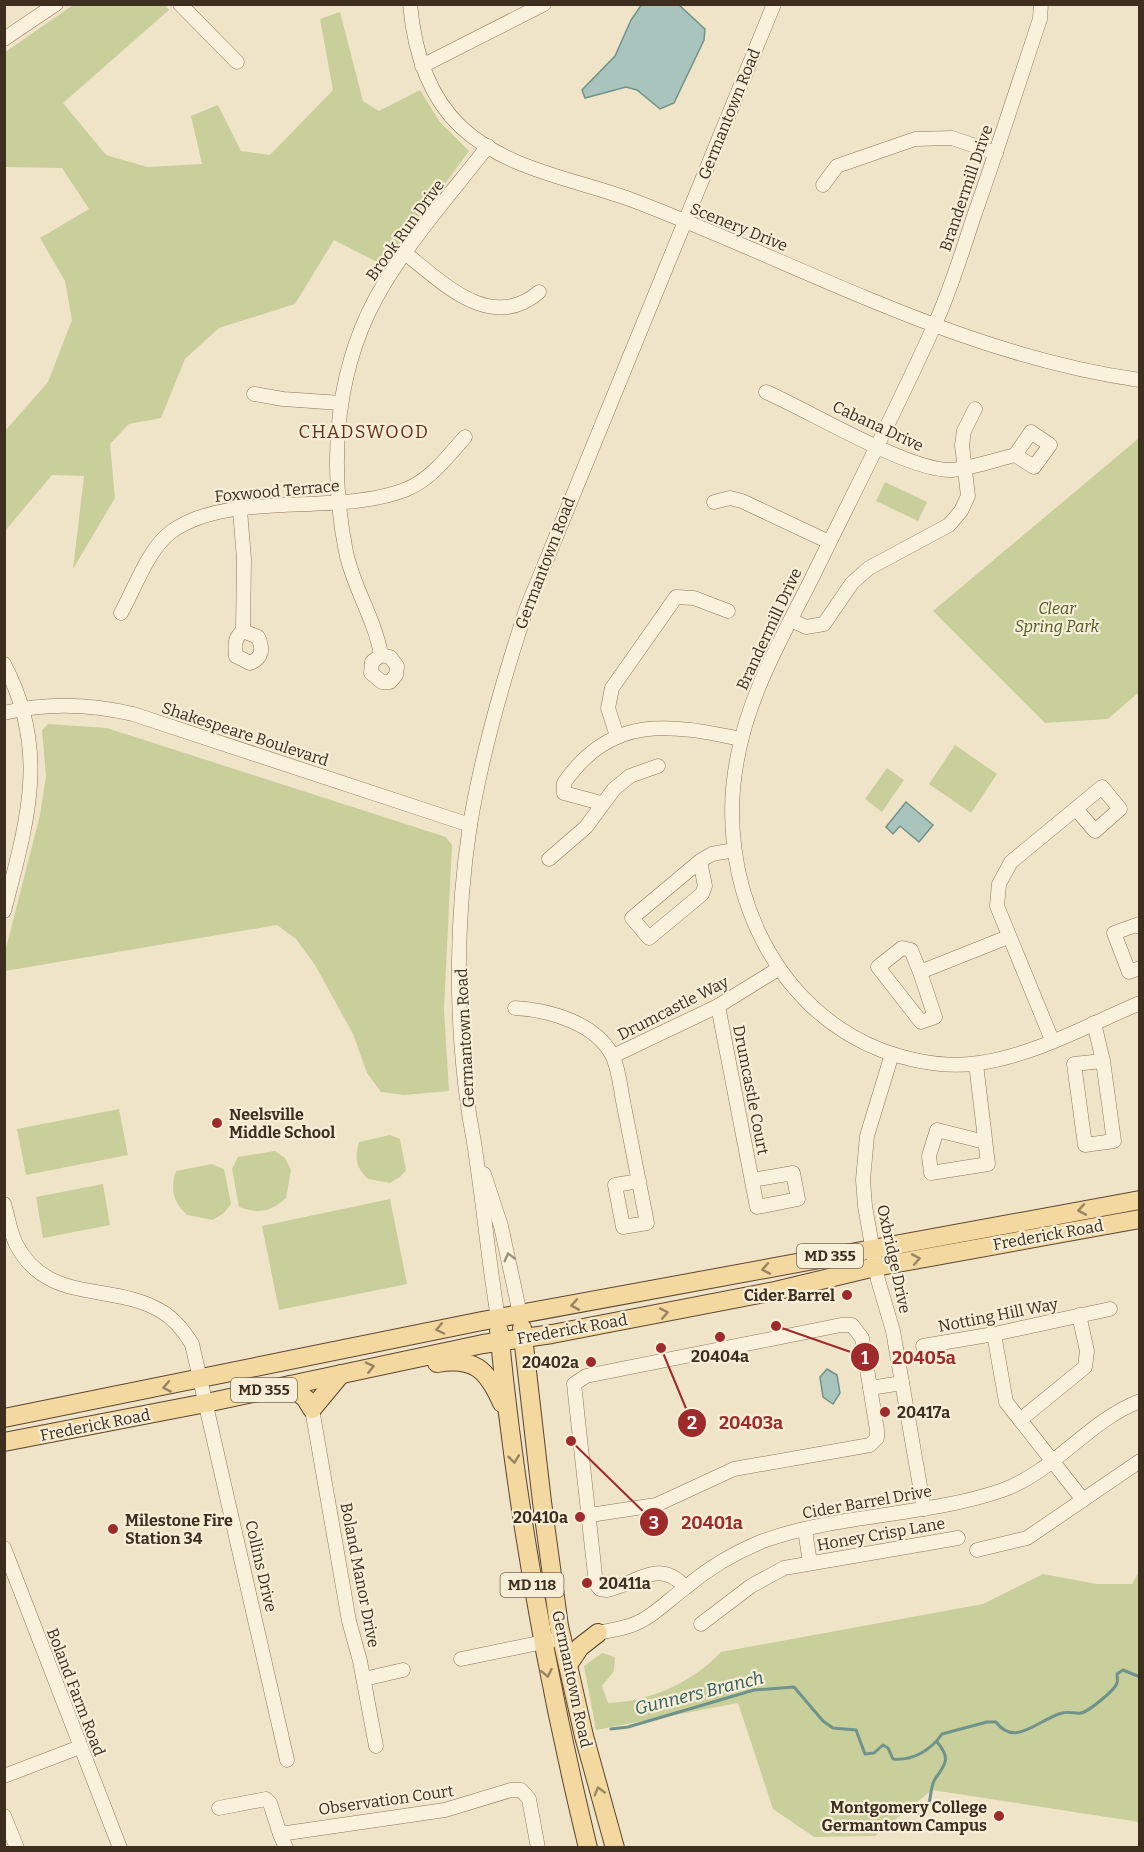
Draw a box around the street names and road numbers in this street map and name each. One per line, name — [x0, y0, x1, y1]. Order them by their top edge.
street label: Germantown Road — [694, 45, 764, 182]
street label: Brandermill Drive — [935, 122, 997, 254]
street label: Brook Run Drive — [362, 176, 448, 284]
street label: Scenery Drive — [688, 199, 790, 255]
street label: Cabana Drive — [829, 397, 927, 455]
street label: Foxwood Terrace — [214, 476, 340, 506]
street label: Germantown Road — [511, 494, 579, 632]
street label: Brandermill Drive — [732, 565, 806, 693]
street label: Shakespeare Boulevard — [159, 698, 331, 770]
street label: Germantown Road — [452, 967, 478, 1108]
street label: Drumcastle Way — [614, 972, 732, 1044]
street label: Drumcastle Court — [729, 1024, 773, 1157]
street label: Oxbridge Drive — [873, 1203, 915, 1315]
street label: Frederick Road — [991, 1216, 1105, 1254]
road number: MD 355 — [797, 1244, 863, 1268]
street label: Notting Hill Way — [936, 1294, 1060, 1336]
street label: Frederick Road — [515, 1310, 629, 1348]
road number: MD 355 — [231, 1378, 297, 1402]
street label: Frederick Road — [38, 1405, 152, 1445]
street label: Cider Barrel Drive — [801, 1481, 933, 1523]
street label: Boland Manor Drive — [337, 1501, 383, 1649]
street label: Honey Crisp Lane — [815, 1513, 947, 1555]
street label: Collins Drive — [241, 1518, 281, 1614]
road number: MD 118 — [500, 1573, 564, 1597]
street label: Germantown Road — [548, 1609, 596, 1750]
street label: Boland Farm Road — [43, 1625, 109, 1759]
street label: Observation Court — [317, 1781, 455, 1819]

